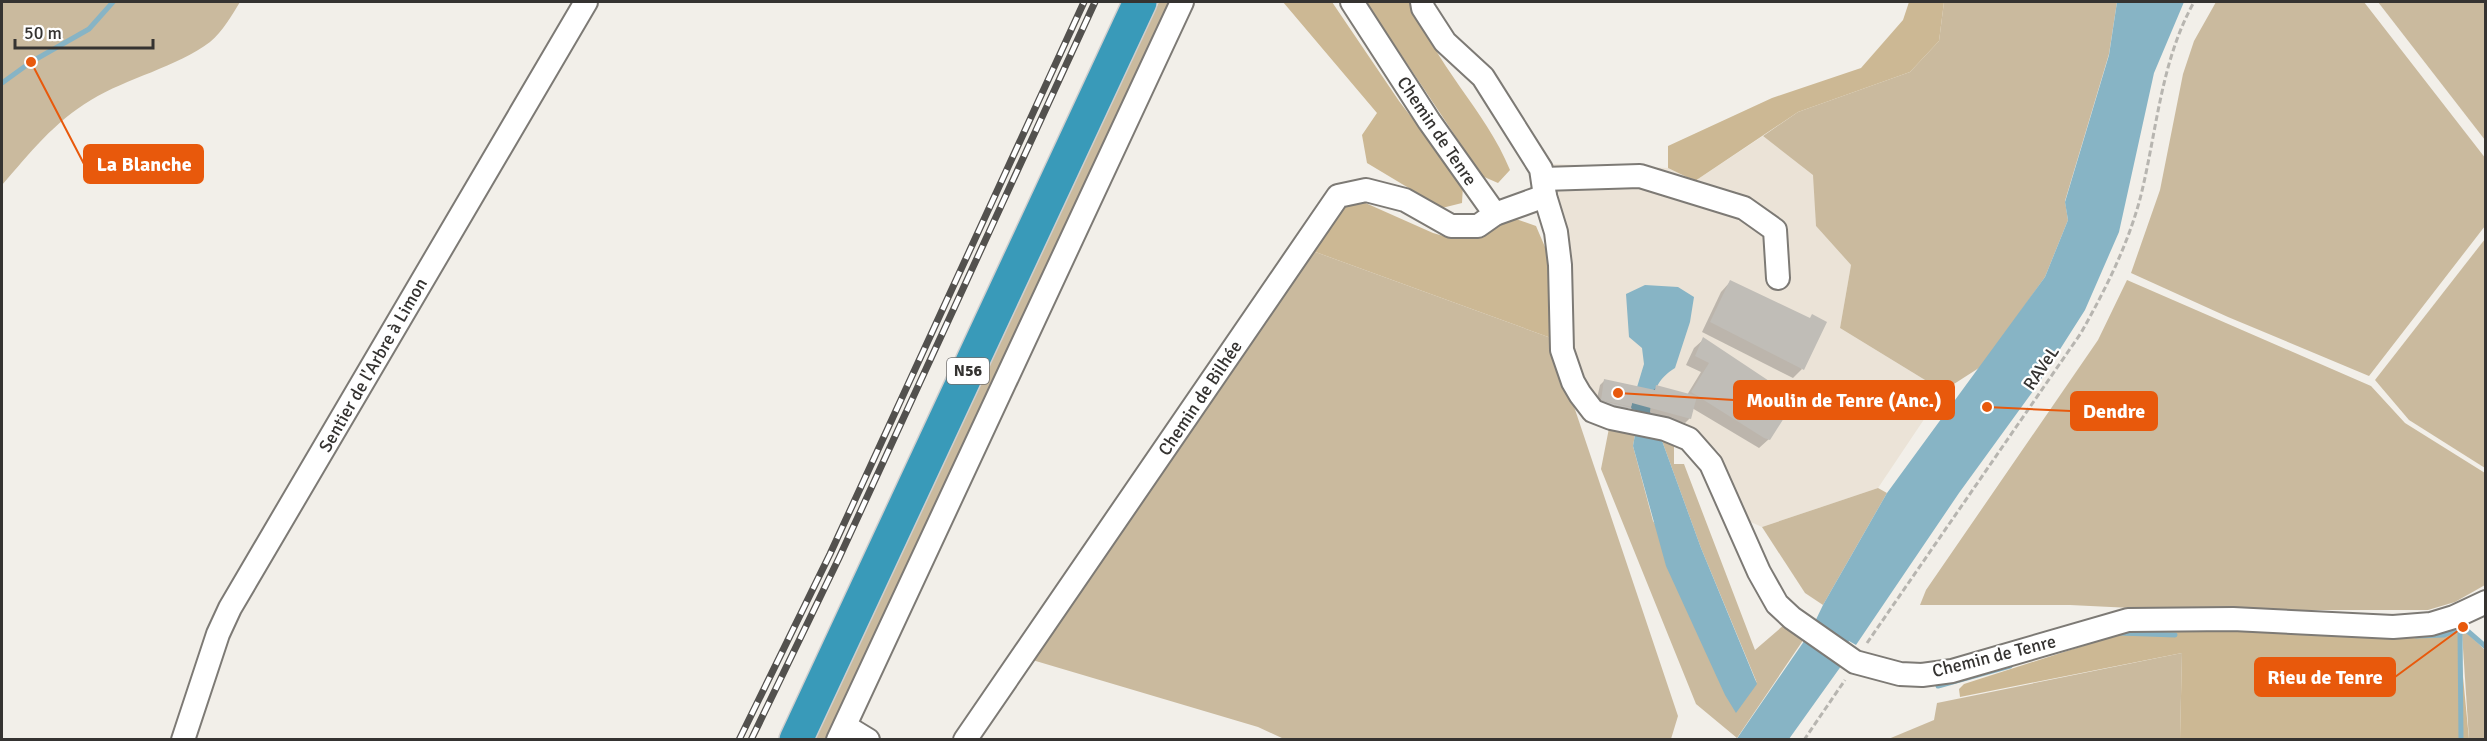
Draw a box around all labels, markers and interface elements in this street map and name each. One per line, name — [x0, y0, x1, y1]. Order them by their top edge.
scale bar — [15, 12, 153, 50]
text: 50 m — [24, 22, 62, 44]
street label: Chemin de Tenre — [1392, 72, 1482, 190]
callout: La Blanche — [84, 145, 203, 183]
text: La Blanche — [96, 152, 192, 177]
street label: Sentier de l'Arbre à Limon — [314, 274, 432, 456]
street label: Chemin de Bilhée — [1153, 336, 1247, 460]
street label: RAVeL — [2018, 342, 2064, 394]
road number: N56 — [947, 358, 989, 384]
callout: Moulin de Tenre (Anc.) — [1734, 381, 1954, 419]
text: Moulin de Tenre (Anc.) — [1746, 388, 1942, 413]
callout: Dendre — [2071, 392, 2157, 430]
text: Dendre — [2083, 399, 2145, 424]
street label: Chemin de Tenre — [1930, 630, 2058, 682]
callout: Rieu de Tenre — [2255, 658, 2395, 696]
text: Rieu de Tenre — [2267, 665, 2383, 690]

